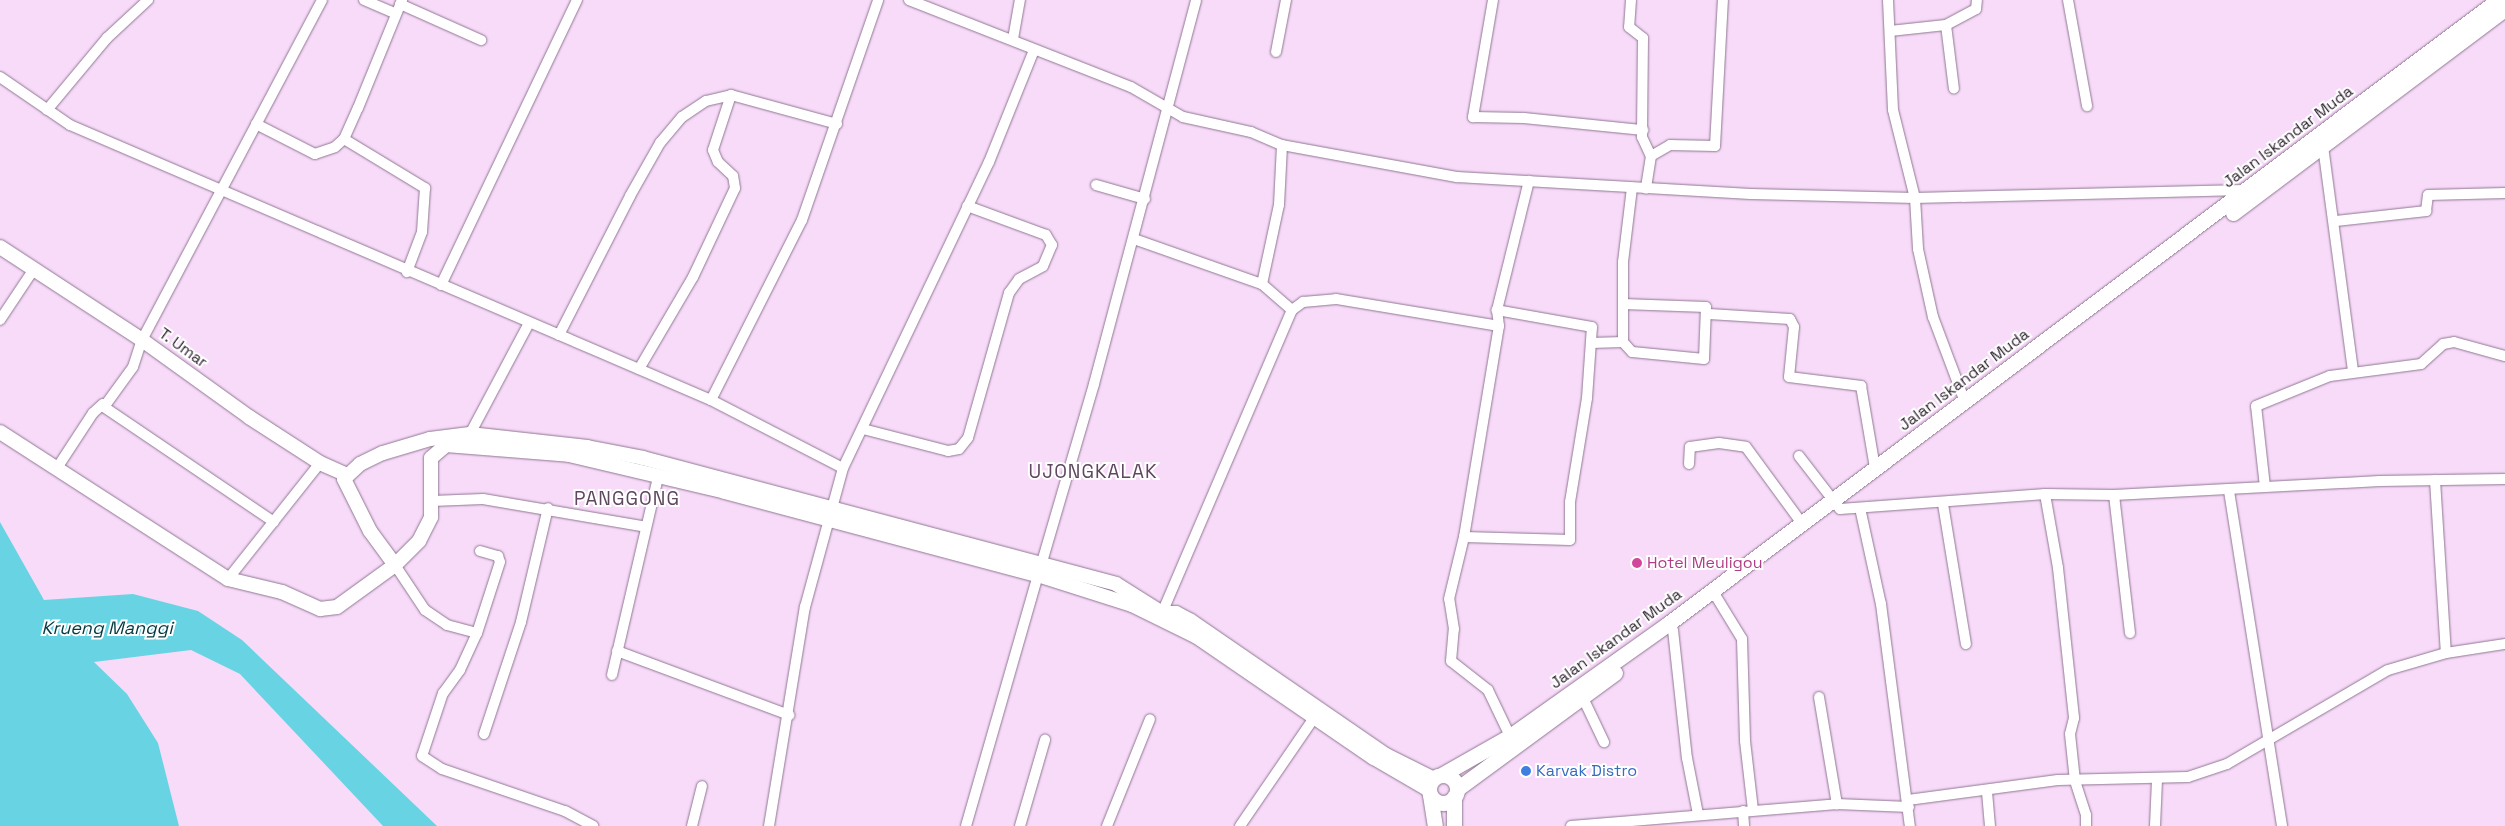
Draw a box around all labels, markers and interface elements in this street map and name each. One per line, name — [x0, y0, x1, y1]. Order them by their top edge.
street label: Jalan Iskandar Muda — [2219, 82, 2357, 192]
street label: T. Umar — [155, 324, 211, 372]
street label: Jalan Iskandar Muda — [1895, 325, 2033, 435]
district label: UJONGKALAK — [1027, 461, 1159, 483]
district label: PANGGONG — [573, 488, 681, 510]
place label: Hotel Meuligou — [1647, 553, 1763, 573]
marker: Hotel Meuligou — [1631, 557, 1643, 569]
street label: Jalan Iskandar Muda — [1546, 585, 1686, 693]
water label: Krueng Manggi — [41, 617, 173, 639]
place label: Karvak Distro — [1536, 761, 1637, 781]
marker: Karvak Distro — [1520, 765, 1532, 777]

